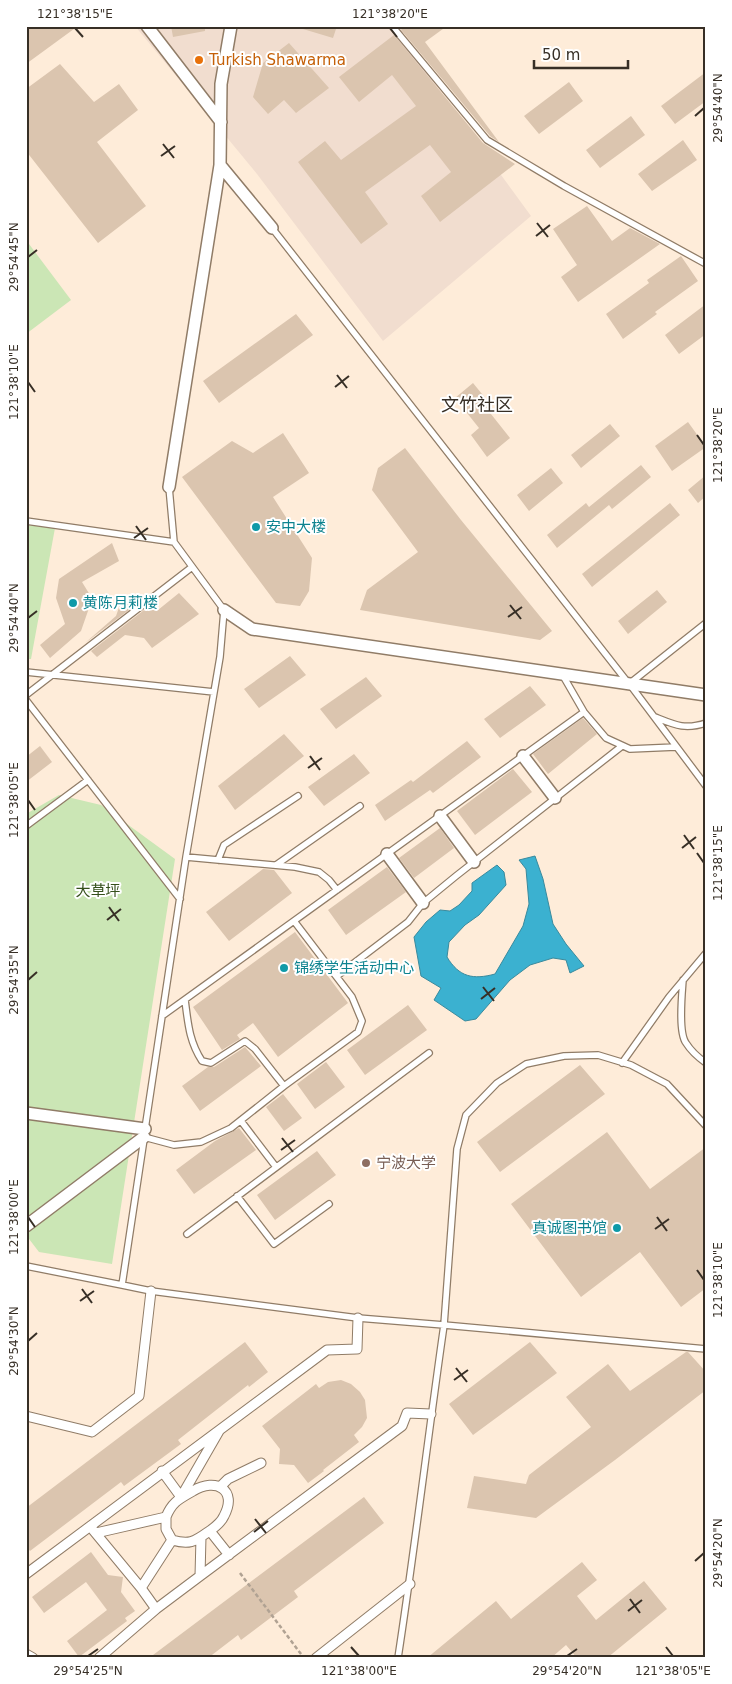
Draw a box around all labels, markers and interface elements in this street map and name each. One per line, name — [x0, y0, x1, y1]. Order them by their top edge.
text: 121°38'15"E — [37, 7, 113, 21]
text: 121°38'20"E — [352, 7, 428, 21]
scale bar — [534, 38, 628, 70]
text: 50 m — [542, 46, 580, 64]
place label: Turkish Shawarma — [208, 51, 346, 69]
marker: Turkish Shawarma — [193, 54, 205, 66]
text: 29°54'40"N — [711, 73, 725, 143]
text: 29°54'45"N — [7, 222, 21, 292]
text: 121°38'10"E — [7, 344, 21, 420]
district label: 文竹社区 — [441, 394, 513, 415]
text: 121°38'20"E — [711, 407, 725, 483]
place label: 安中大楼 — [266, 518, 326, 536]
marker: 安中大楼 — [250, 521, 262, 533]
text: 29°54'40"N — [7, 583, 21, 653]
place label: 黄陈月莉楼 — [83, 594, 158, 612]
marker: 黄陈月莉楼 — [67, 597, 79, 609]
text: 121°38'05"E — [7, 762, 21, 838]
text: 121°38'15"E — [711, 825, 725, 901]
park label: 大草坪 — [75, 882, 121, 900]
text: 29°54'35"N — [7, 945, 21, 1015]
place label: 锦绣学生活动中心 — [294, 959, 414, 977]
marker: 锦绣学生活动中心 — [278, 962, 290, 974]
place label: 宁波大学 — [376, 1154, 436, 1172]
marker: 宁波大学 — [360, 1157, 372, 1169]
text: 121°38'00"E — [7, 1179, 21, 1255]
place label: 真诚图书馆 — [532, 1219, 607, 1237]
marker: 真诚图书馆 — [611, 1222, 623, 1234]
text: 121°38'10"E — [711, 1242, 725, 1318]
text: 29°54'30"N — [7, 1306, 21, 1376]
text: 29°54'20"N — [711, 1518, 725, 1588]
text: 29°54'25"N — [53, 1664, 123, 1678]
text: 121°38'00"E — [321, 1664, 397, 1678]
text: 29°54'20"N — [532, 1664, 602, 1678]
text: 121°38'05"E — [635, 1664, 711, 1678]

